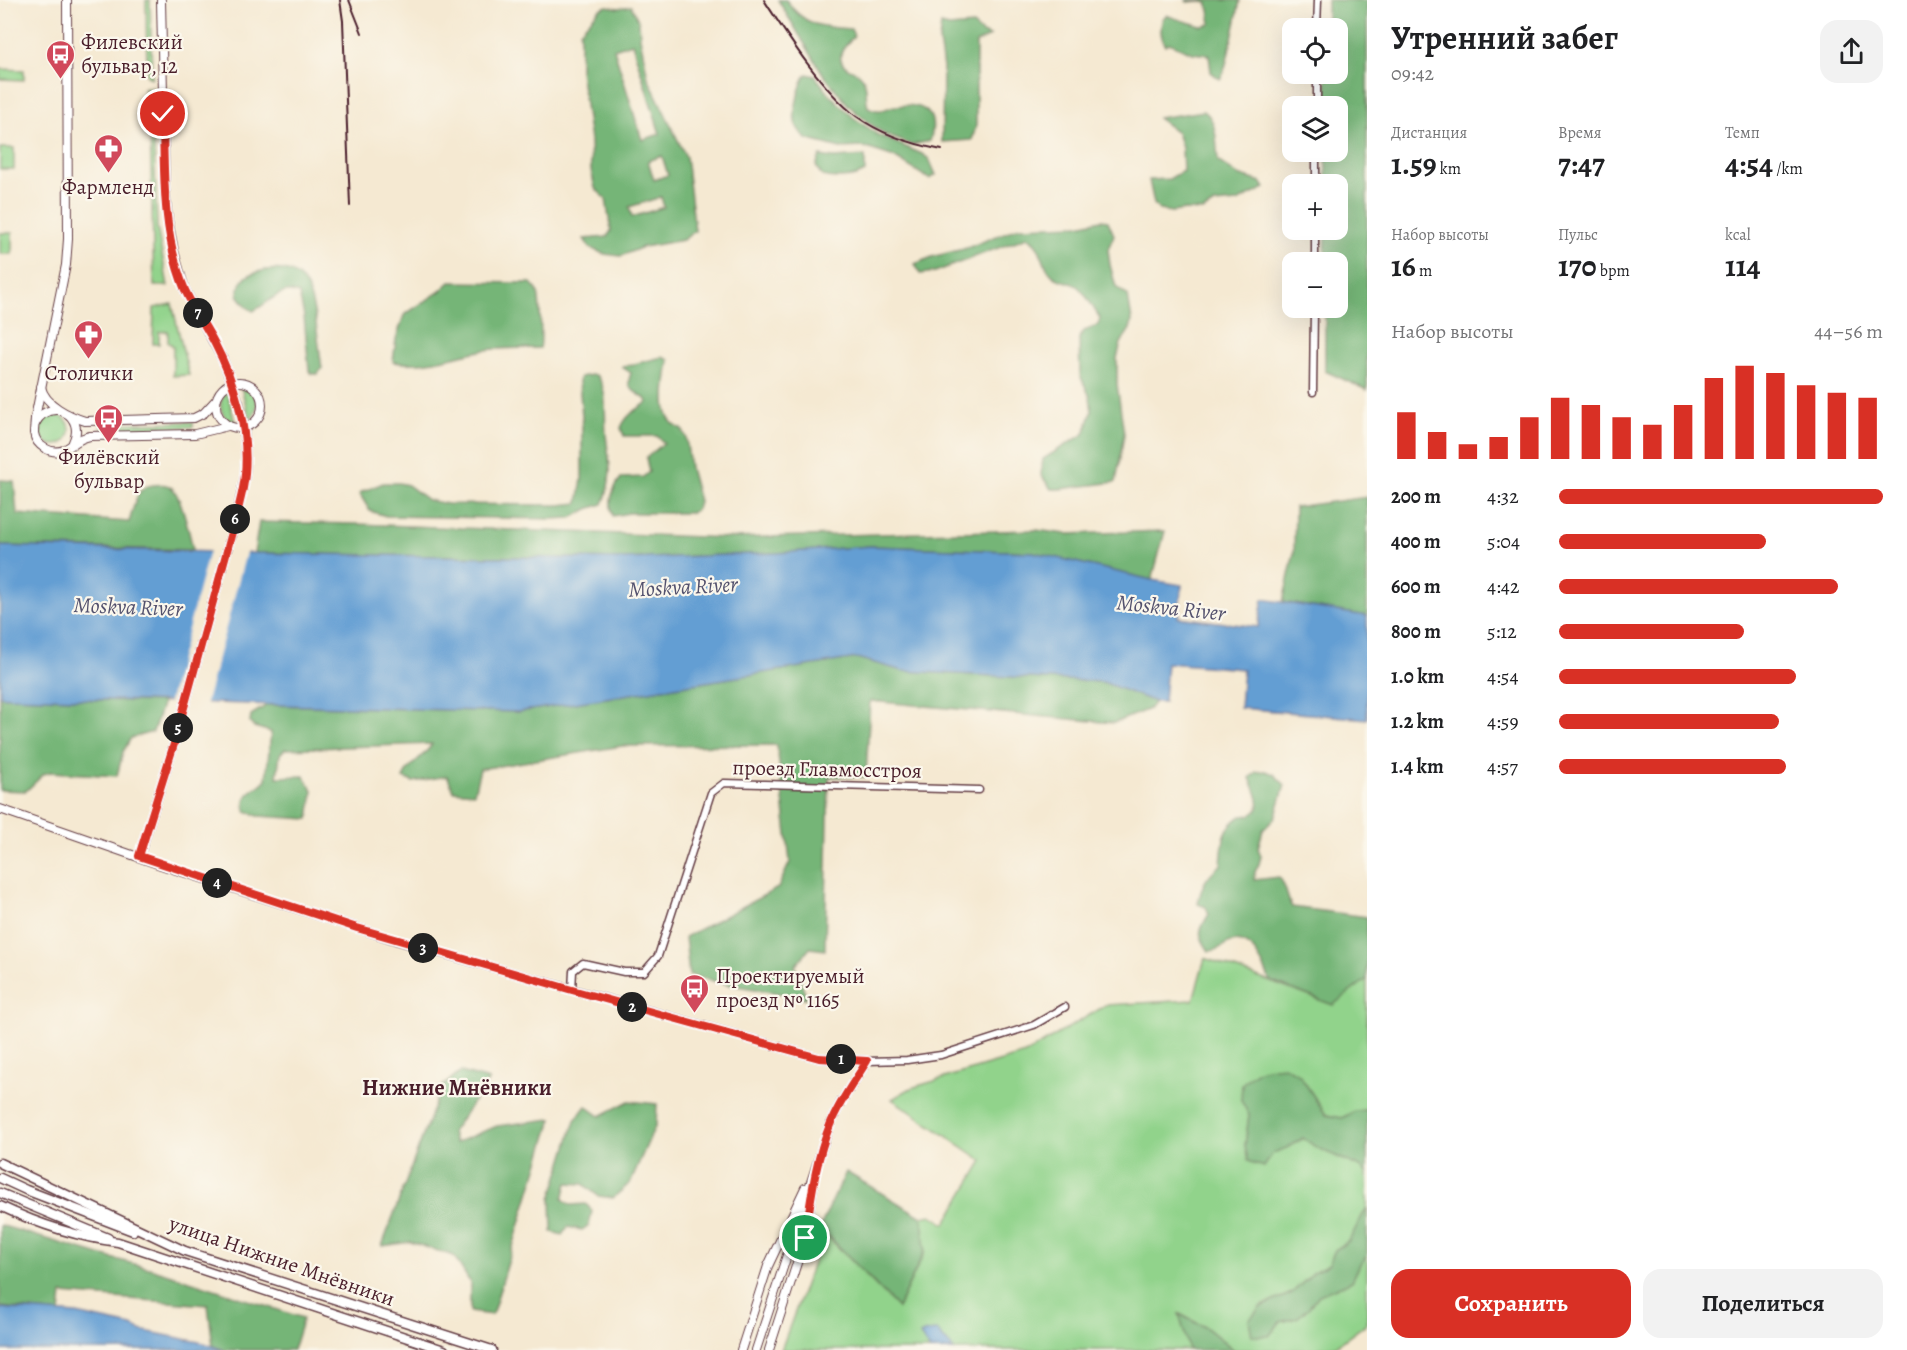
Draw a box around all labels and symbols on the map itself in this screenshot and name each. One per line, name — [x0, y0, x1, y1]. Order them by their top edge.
place label: Филевский бульвар, 12 — [81, 28, 183, 80]
bus stop icon: Филевский бульвар, 12 — [44, 38, 76, 80]
pin — [137, 88, 188, 139]
pharmacy icon: Фармленд — [92, 132, 124, 174]
place label: Фармленд — [62, 173, 154, 201]
pin: 7 — [183, 298, 213, 328]
pharmacy icon: Столички — [73, 318, 105, 360]
place label: Столички — [44, 359, 134, 387]
bus stop icon: Филёвский бульвар — [93, 402, 125, 444]
place label: Филёвский бульвар — [58, 443, 160, 495]
pin: 6 — [220, 504, 250, 534]
water label: Moskva River — [628, 569, 740, 605]
water label: Moskva River — [1115, 587, 1228, 629]
water label: Moskva River — [73, 590, 185, 624]
pin: 5 — [163, 713, 193, 743]
street label: проезд Главмосстроя — [732, 753, 922, 785]
pin: 4 — [202, 868, 232, 898]
pin: 3 — [408, 933, 438, 963]
place label: Проектируемый проезд № 1165 — [716, 962, 865, 1014]
bus stop icon: Проектируемый проезд № 1165 — [679, 972, 711, 1014]
pin: 2 — [617, 992, 647, 1022]
pin: 1 — [826, 1044, 856, 1074]
district label: Нижние Мнёвники — [362, 1073, 552, 1103]
street label: улица Нижние Мнёвники — [165, 1209, 399, 1313]
pin — [779, 1212, 830, 1263]

